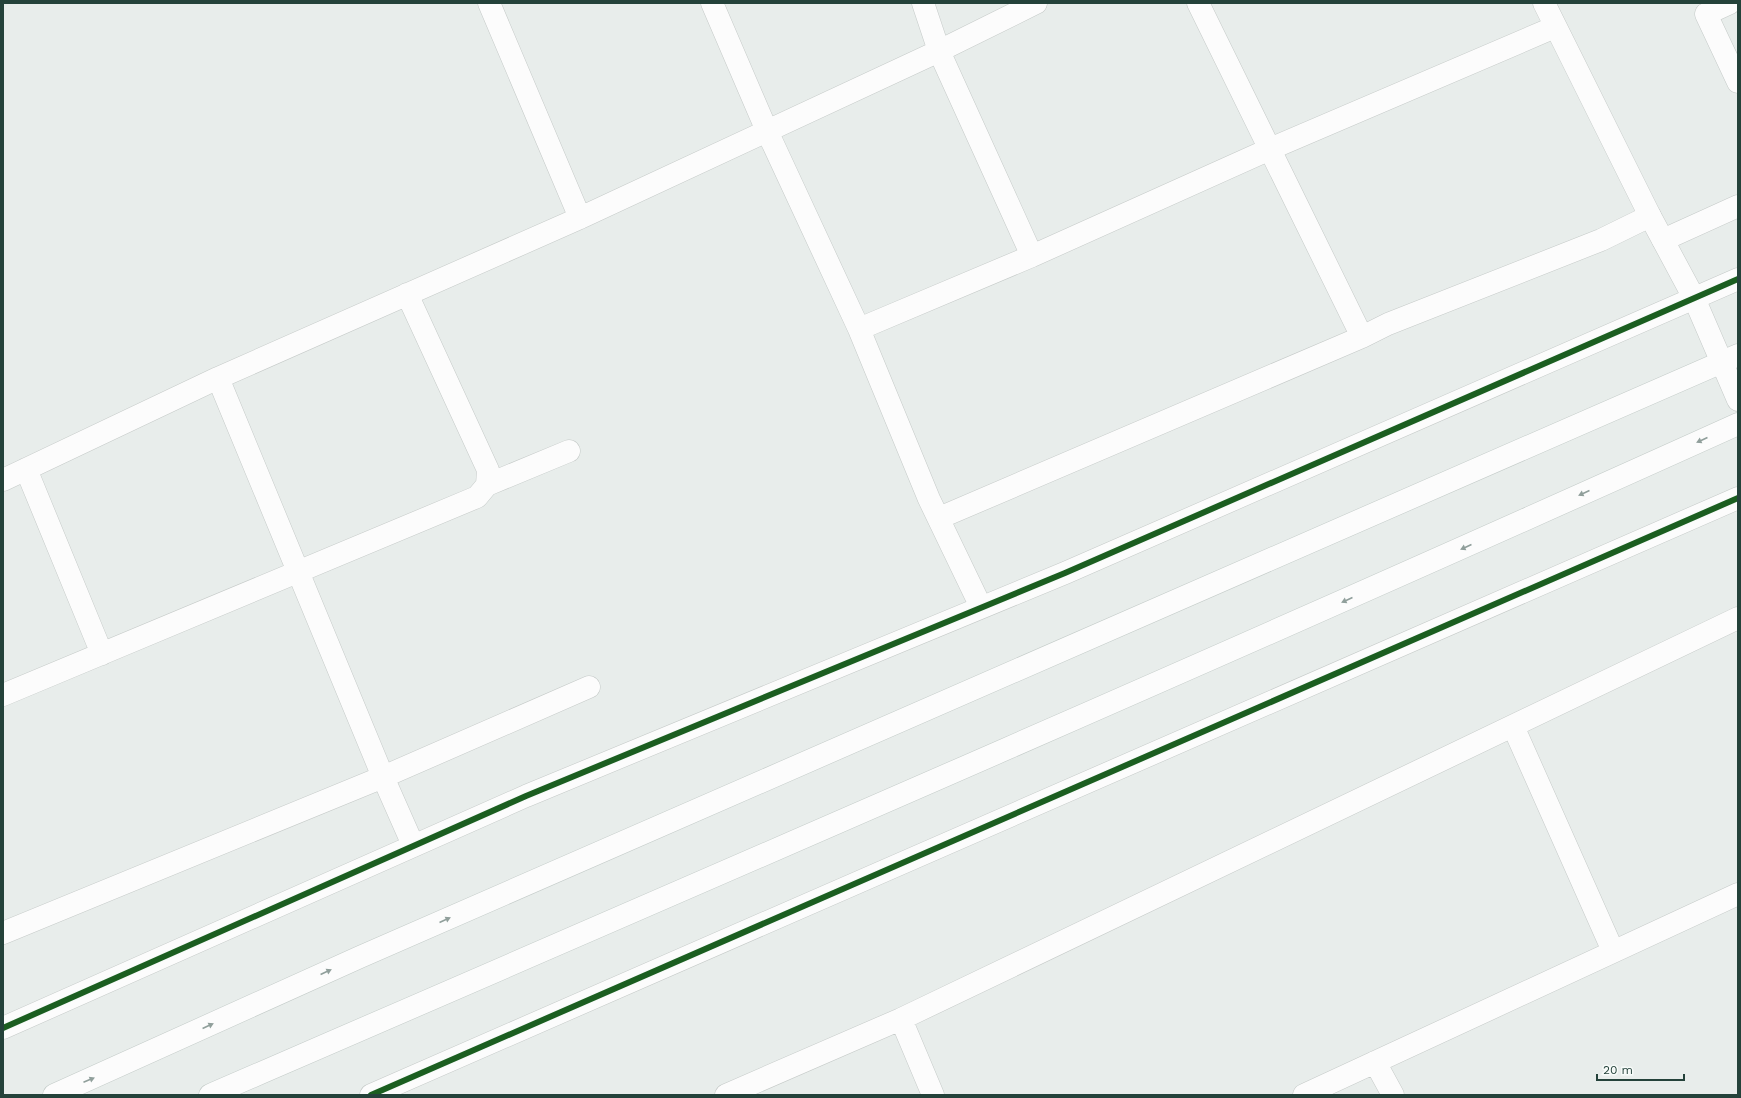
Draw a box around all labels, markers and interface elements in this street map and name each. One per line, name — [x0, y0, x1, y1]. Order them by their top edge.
one-way arrow — [1697, 437, 1708, 443]
one-way arrow — [1578, 490, 1590, 496]
one-way arrow — [1460, 544, 1471, 550]
one-way arrow — [1341, 597, 1353, 603]
one-way arrow — [439, 917, 451, 923]
one-way arrow — [321, 969, 332, 975]
one-way arrow — [202, 1023, 214, 1029]
scale bar — [1597, 1056, 1684, 1082]
text: 20 m — [1603, 1063, 1633, 1077]
one-way arrow — [84, 1077, 95, 1083]

